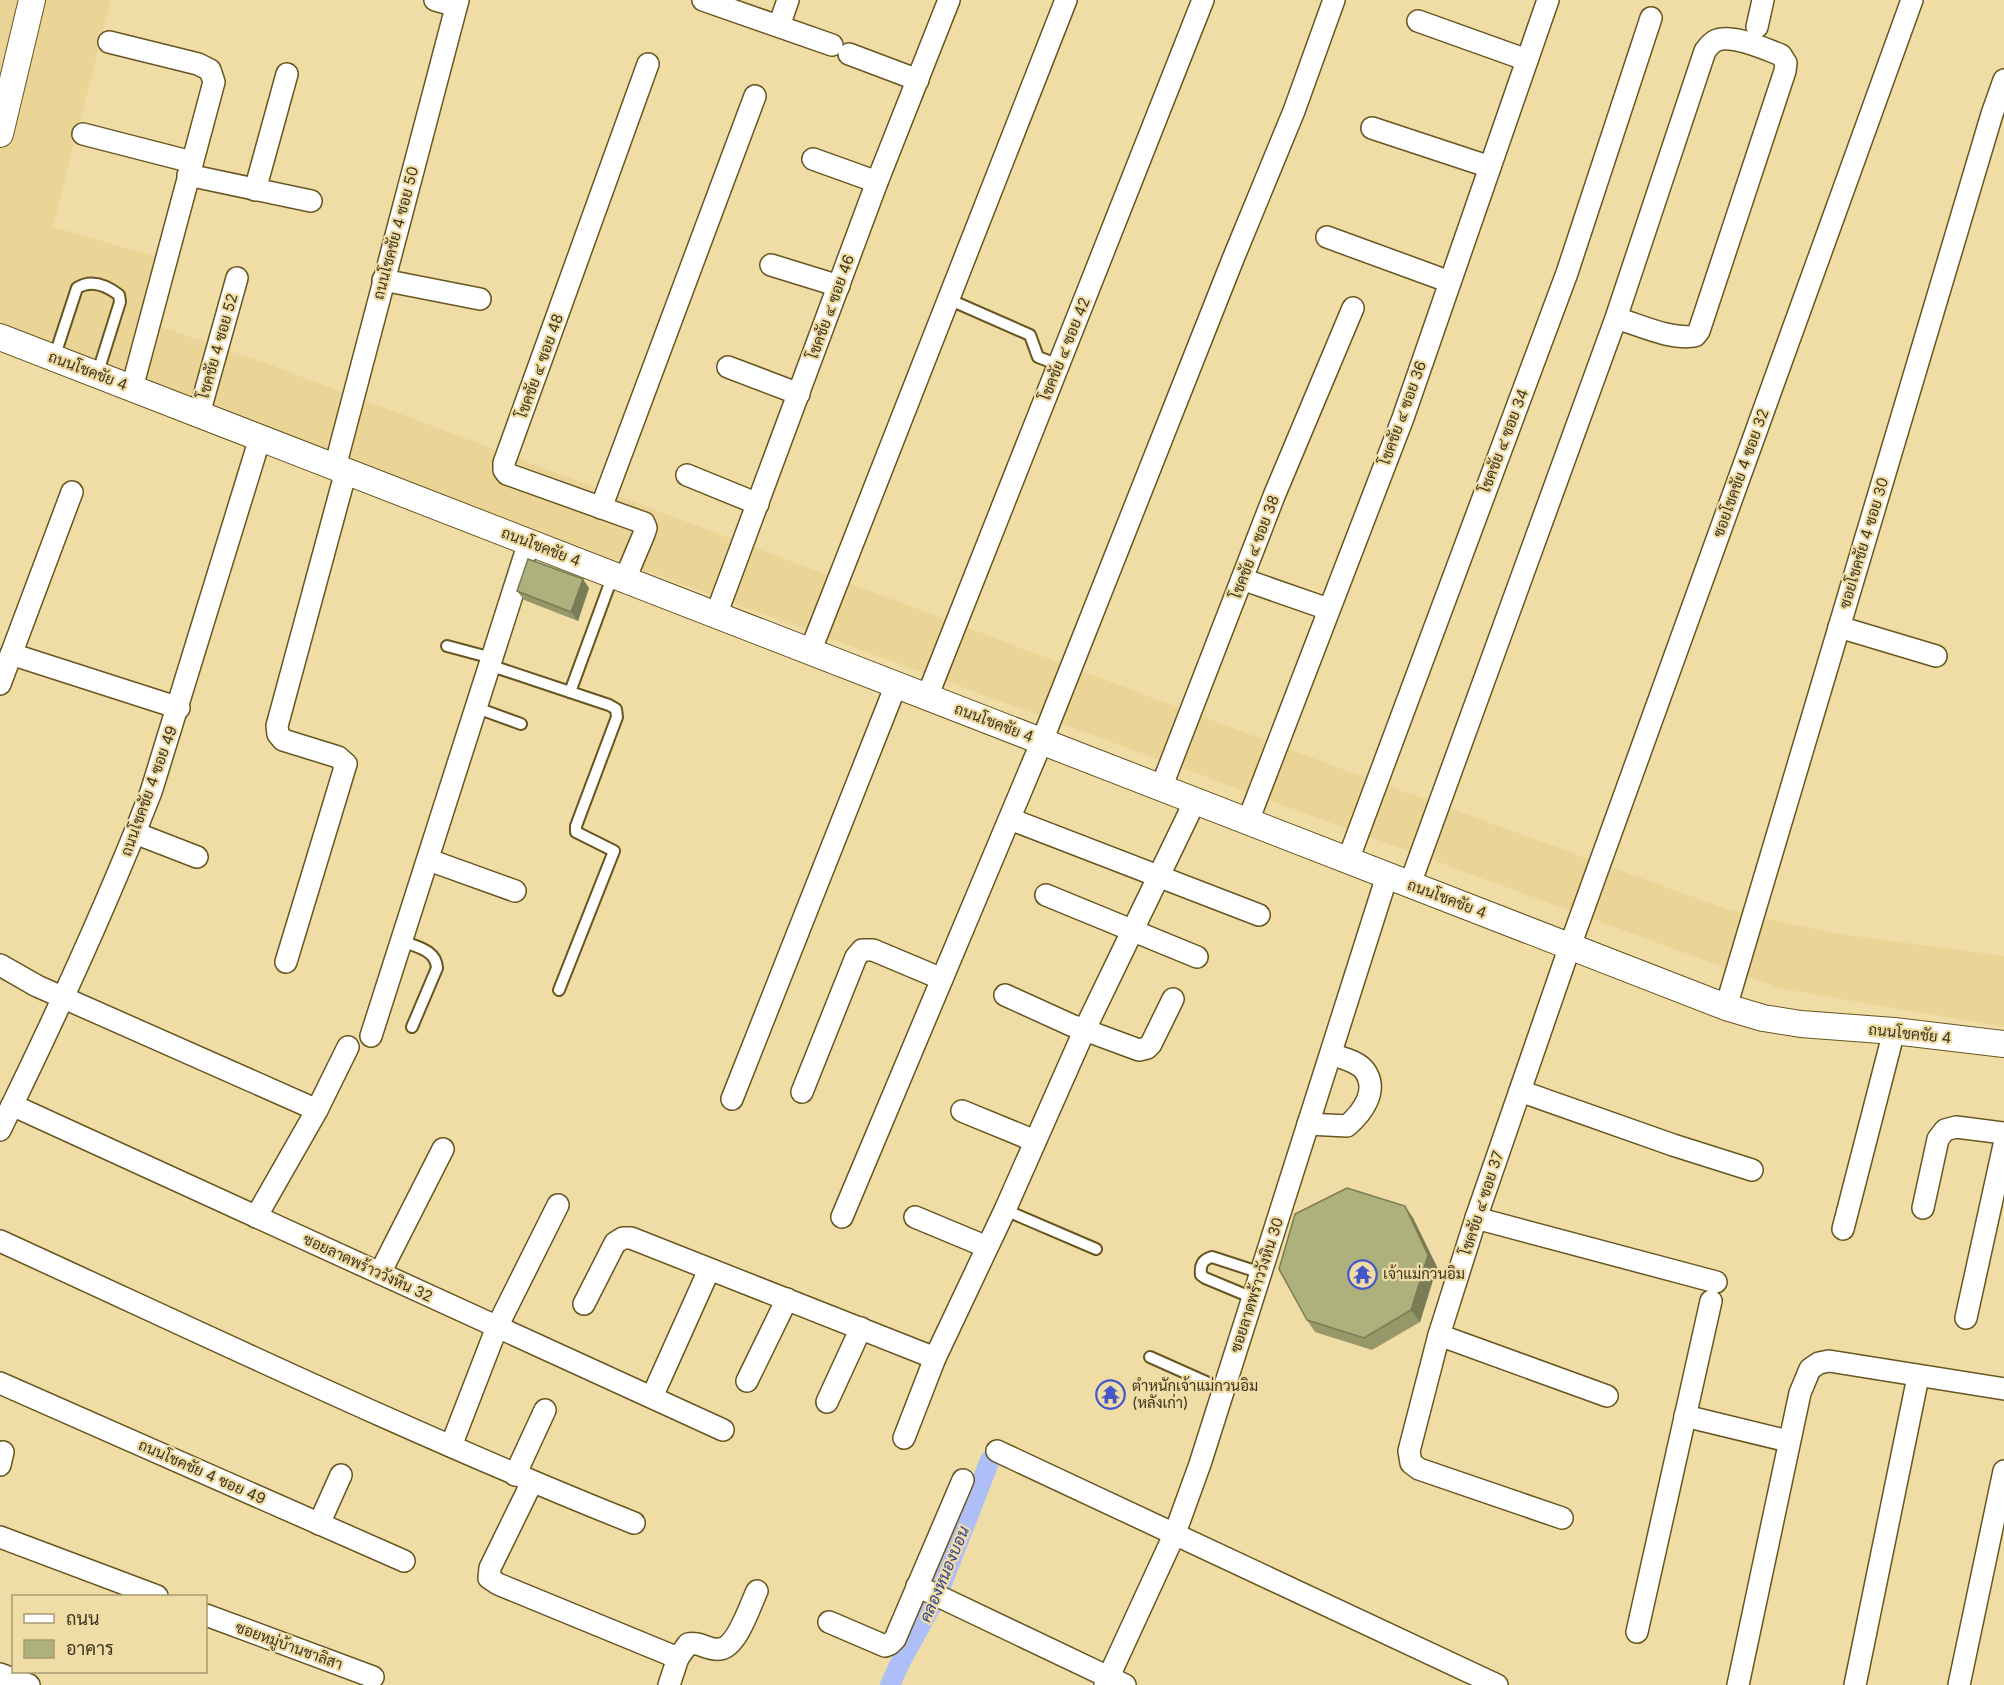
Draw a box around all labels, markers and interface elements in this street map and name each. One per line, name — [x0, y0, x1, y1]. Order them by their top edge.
street label: ถนนโชคชัย 4 ซอย 50 — [369, 164, 422, 301]
street label: โชคชัย ๔ ซอย 46 — [802, 252, 858, 363]
street label: โชคชัย 4 ซอย 52 — [193, 291, 242, 402]
street label: โชคชัย ๔ ซอย 42 — [1035, 294, 1094, 404]
street label: โชคชัย ๔ ซอย 48 — [511, 311, 567, 422]
street label: ถนนโชคชัย 4 — [46, 347, 130, 394]
street label: โชคชัย ๔ ซอย 36 — [1375, 358, 1430, 468]
street label: โชคชัย ๔ ซอย 34 — [1475, 386, 1532, 496]
street label: ซอยโชคชัย 4 ซอย 32 — [1708, 406, 1773, 540]
street label: ซอยโชคชัย 4 ซอย 30 — [1835, 475, 1892, 611]
street label: โชคชัย ๔ ซอย 38 — [1226, 492, 1283, 602]
street label: ถนนโชคชัย 4 — [499, 523, 583, 570]
street label: ถนนโชคชัย 4 — [952, 699, 1036, 746]
street label: ถนนโชคชัย 4 ซอย 49 — [116, 723, 181, 859]
street label: ถนนโชคชัย 4 — [1405, 875, 1489, 922]
street label: ถนนโชคชัย 4 — [1868, 1020, 1952, 1047]
street label: โชคชัย ๔ ซอย 37 — [1455, 1148, 1507, 1258]
street label: ซอยลาดพร้าววังหิน 30 — [1226, 1215, 1287, 1355]
street label: ซอยลาดพร้าววังหิน 32 — [300, 1229, 436, 1306]
temple icon: เจ้าแม่กวนอิม — [1346, 1258, 1378, 1290]
place label: เจ้าแม่กวนอิม — [1383, 1264, 1465, 1283]
place label: ตำหนักเจ้าแม่กวนอิม (หลังเก่า) — [1132, 1376, 1258, 1412]
temple icon: ตำหนักเจ้าแม่กวนอิม (หลังเก่า) — [1095, 1379, 1127, 1411]
street label: ถนนโชคชัย 4 ซอย 49 — [136, 1435, 269, 1508]
water label: คลองหนองบอน — [915, 1523, 973, 1625]
legend — [12, 1595, 207, 1673]
text: ถนน — [66, 1608, 99, 1629]
street label: ซอยหมู่บ้านชาลิสา — [233, 1617, 345, 1675]
text: อาคาร — [66, 1638, 114, 1659]

